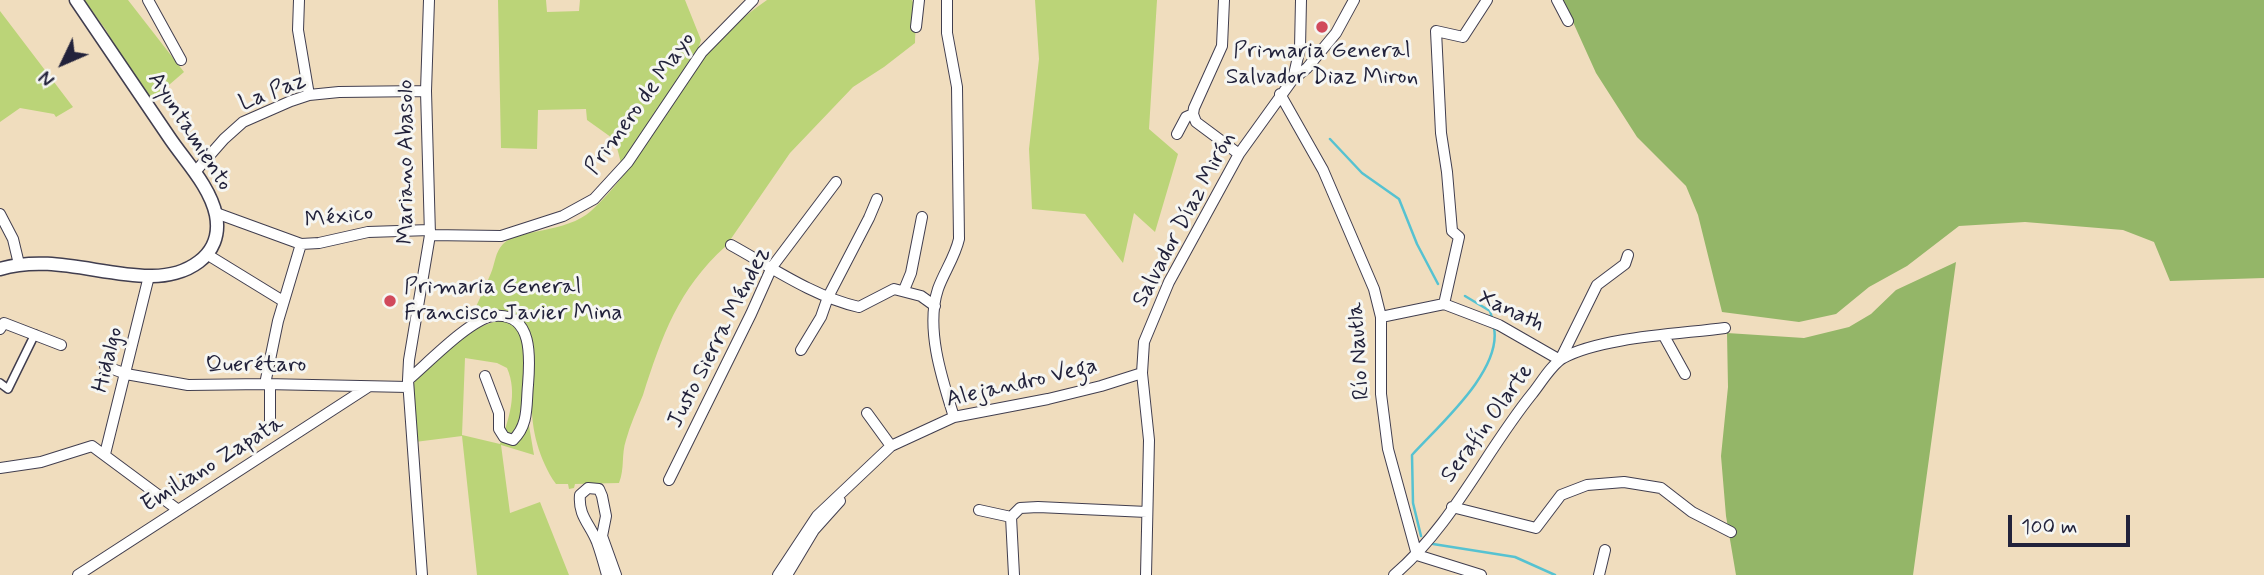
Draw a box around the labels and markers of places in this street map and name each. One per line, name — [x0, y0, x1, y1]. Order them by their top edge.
marker: Primaria General Salvador Diaz Miron — [1314, 19, 1330, 35]
place label: Primaria General Salvador Diaz Miron — [1226, 38, 1418, 92]
place label: Primaria General Francisco Javier Mina — [404, 274, 622, 328]
marker: Primaria General Francisco Javier Mina — [382, 293, 398, 309]

